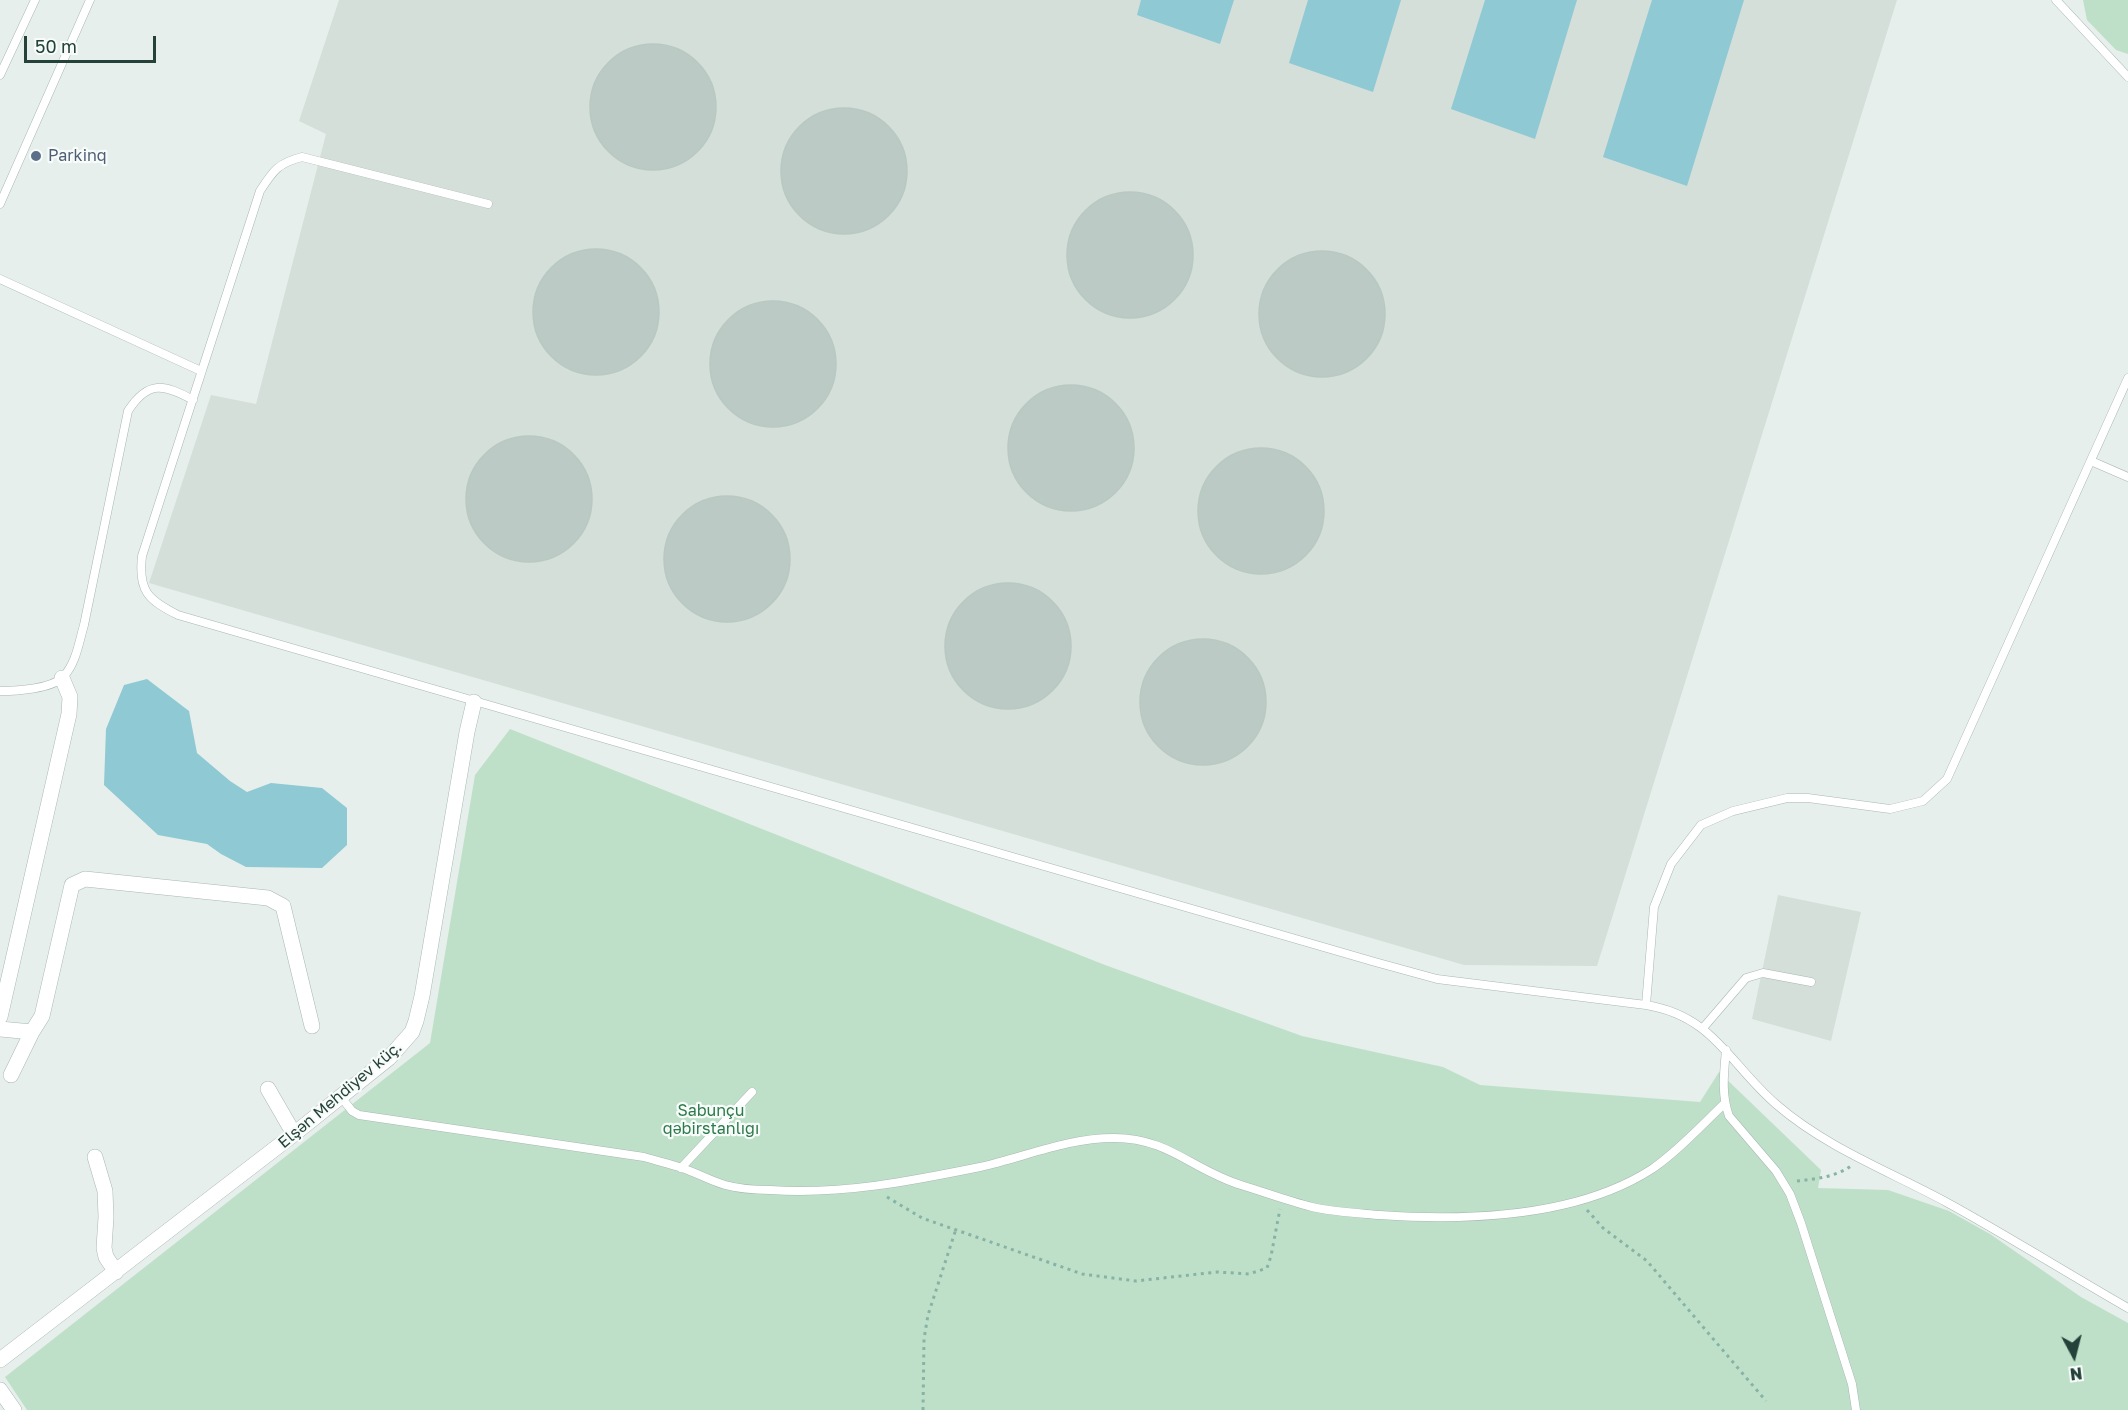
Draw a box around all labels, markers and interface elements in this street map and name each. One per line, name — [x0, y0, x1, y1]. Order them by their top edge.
scale bar — [27, 24, 159, 62]
text: 50 m — [35, 35, 77, 57]
place label: Parkinq — [48, 146, 107, 166]
marker: Parkinq — [29, 149, 43, 163]
street label: Elşən Mehdiyev küç. — [274, 1038, 406, 1152]
park label: Sabunçu qəbirstanlığı — [663, 1101, 759, 1139]
north arrow — [2044, 1326, 2104, 1386]
text: N — [2069, 1363, 2083, 1385]

